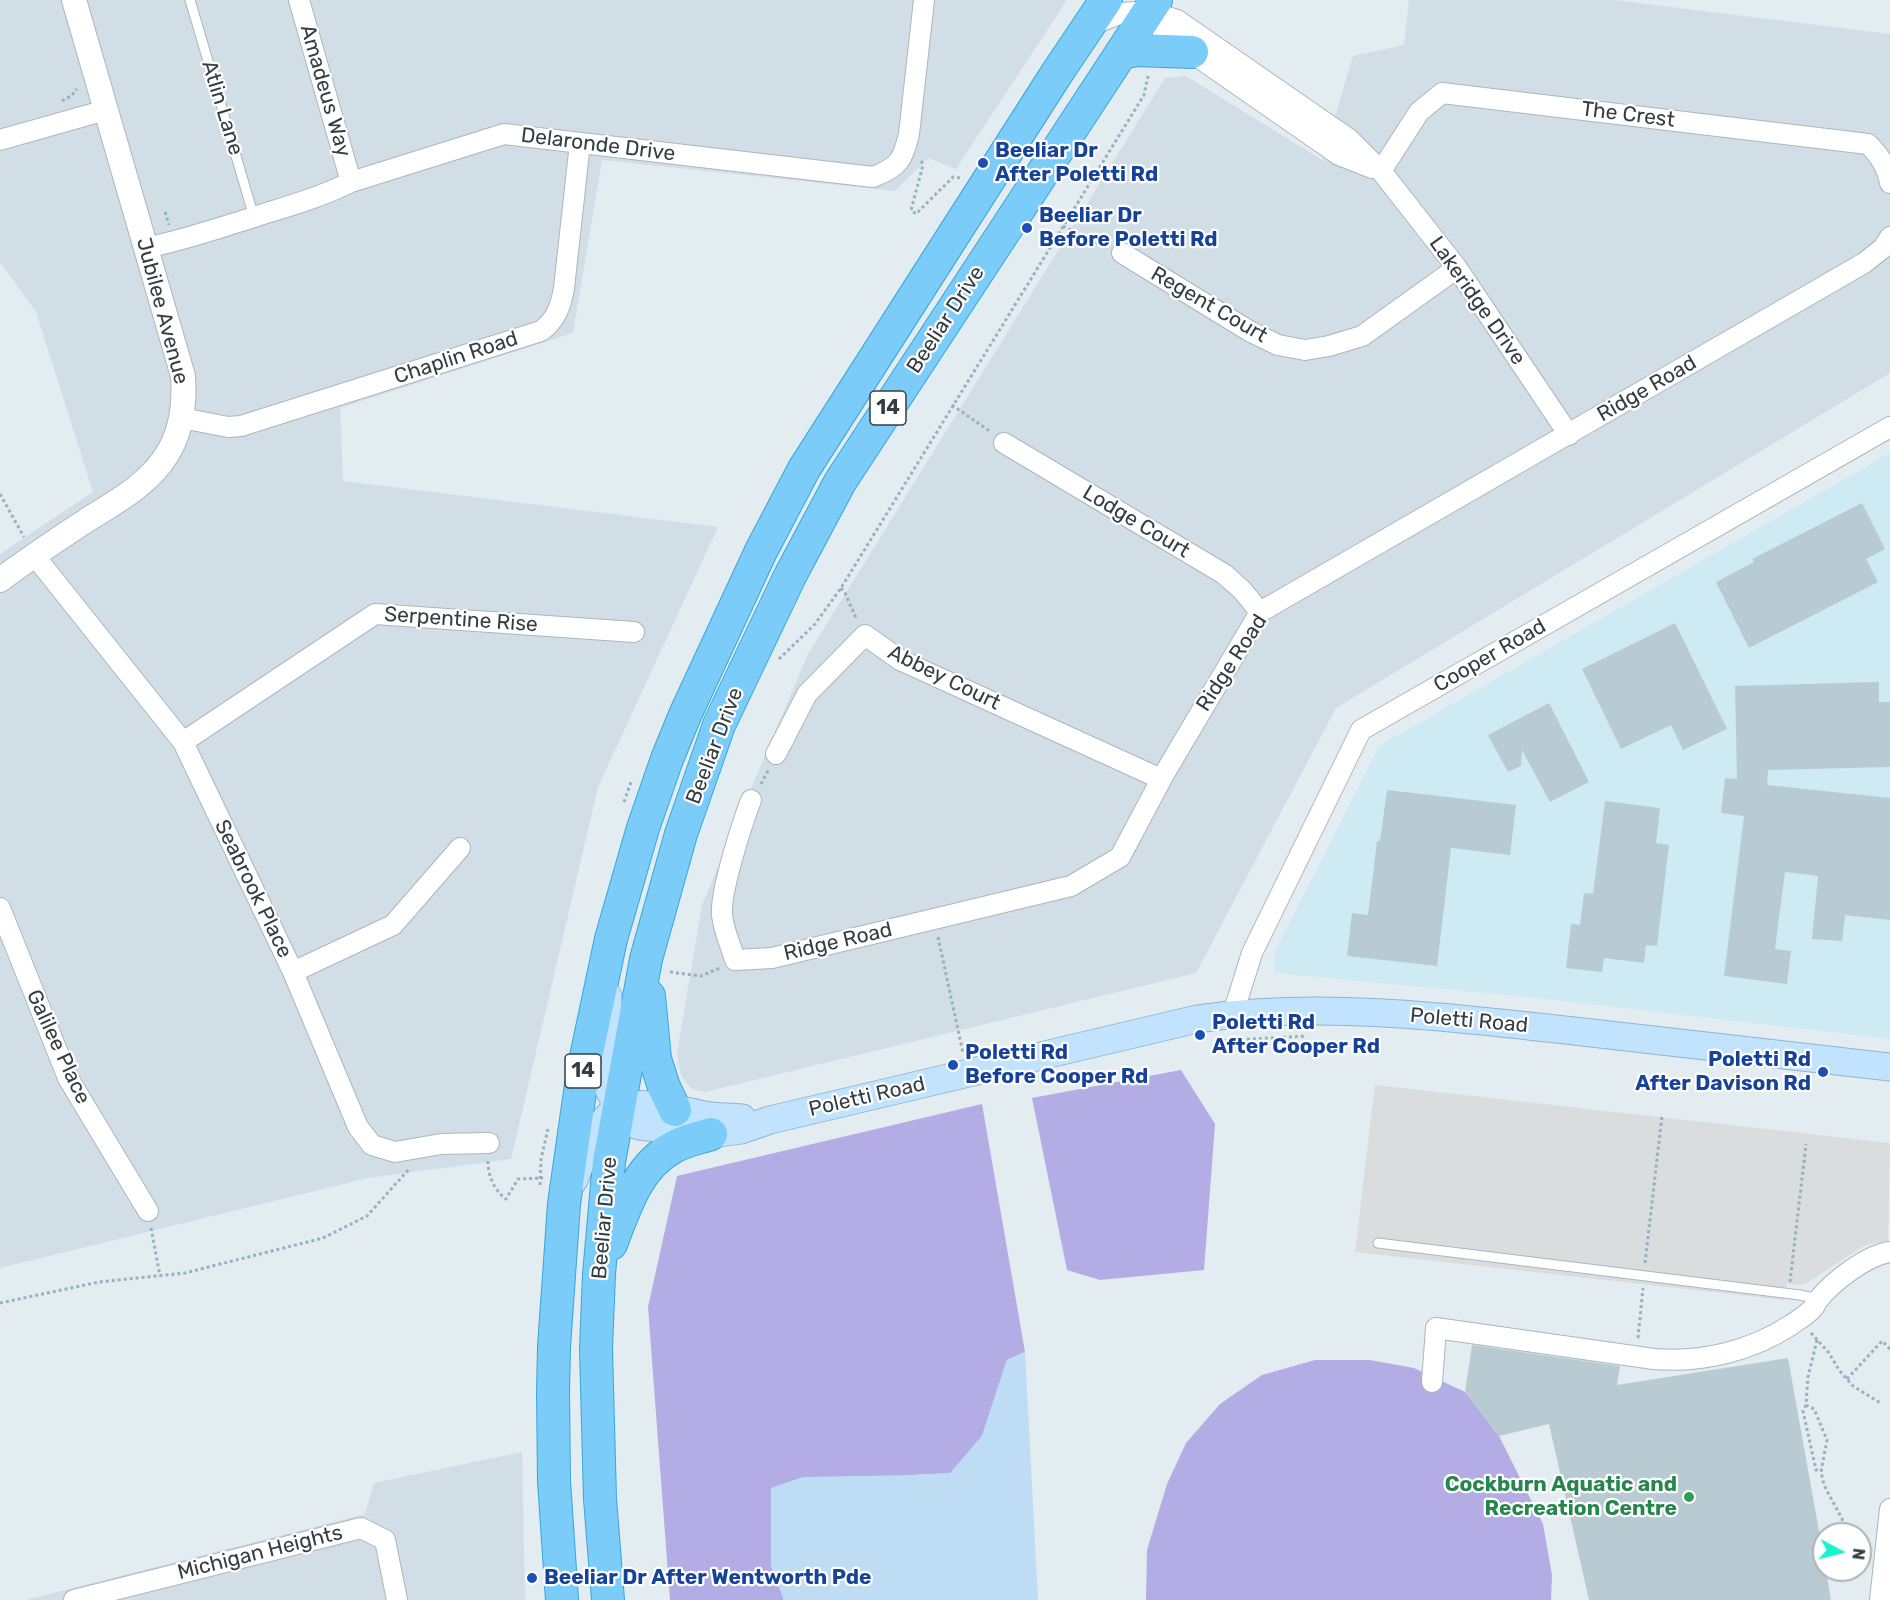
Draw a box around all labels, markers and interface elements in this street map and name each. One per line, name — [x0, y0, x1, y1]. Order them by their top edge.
street label: Amadeus Way — [294, 22, 356, 160]
street label: Atlin Lane — [196, 58, 248, 158]
street label: The Crest — [1580, 97, 1676, 133]
street label: Delaronde Drive — [519, 123, 677, 167]
place label: Beeliar Dr After Poletti Rd — [995, 138, 1158, 188]
marker: Beeliar Dr After Poletti Rd — [976, 156, 990, 170]
place label: Beeliar Dr Before Poletti Rd — [1039, 203, 1218, 253]
marker: Beeliar Dr Before Poletti Rd — [1020, 221, 1034, 235]
street label: Lakeridge Drive — [1423, 232, 1531, 370]
street label: Jubilee Avenue — [130, 235, 194, 387]
street label: Regent Court — [1146, 261, 1272, 349]
street label: Beeliar Drive — [902, 262, 990, 378]
street label: Chaplin Road — [391, 326, 521, 390]
street label: Ridge Road — [1593, 350, 1701, 428]
road number: 14 — [870, 391, 906, 425]
street label: Lodge Court — [1078, 480, 1194, 564]
street label: Serpentine Rise — [383, 602, 539, 638]
street label: Ridge Road — [1191, 610, 1273, 716]
street label: Cooper Road — [1429, 614, 1551, 698]
street label: Abbey Court — [884, 640, 1004, 716]
street label: Beeliar Drive — [681, 684, 749, 808]
street label: Seabrook Place — [209, 816, 297, 962]
street label: Ridge Road — [781, 917, 895, 967]
street label: Galilee Place — [21, 986, 95, 1108]
street label: Poletti Road — [1409, 1003, 1529, 1039]
place label: Poletti Rd After Cooper Rd — [1212, 1010, 1380, 1060]
marker: Poletti Rd After Cooper Rd — [1193, 1028, 1207, 1042]
place label: Poletti Rd Before Cooper Rd — [965, 1040, 1148, 1090]
place label: Poletti Rd After Davison Rd — [1635, 1047, 1811, 1097]
road number: 14 — [565, 1054, 601, 1088]
marker: Poletti Rd Before Cooper Rd — [946, 1058, 960, 1072]
marker: Poletti Rd After Davison Rd — [1816, 1065, 1830, 1079]
street label: Poletti Road — [806, 1071, 928, 1123]
street label: Beeliar Drive — [587, 1156, 623, 1280]
place label: Cockburn Aquatic and Recreation Centre — [1445, 1472, 1677, 1522]
marker: Cockburn Aquatic and Recreation Centre — [1682, 1490, 1696, 1504]
street label: Michigan Heights — [175, 1520, 345, 1586]
north arrow — [1812, 1522, 1872, 1582]
text: N — [1848, 1547, 1869, 1561]
place label: Beeliar Dr After Wentworth Pde — [544, 1565, 871, 1591]
marker: Beeliar Dr After Wentworth Pde — [525, 1571, 539, 1585]

